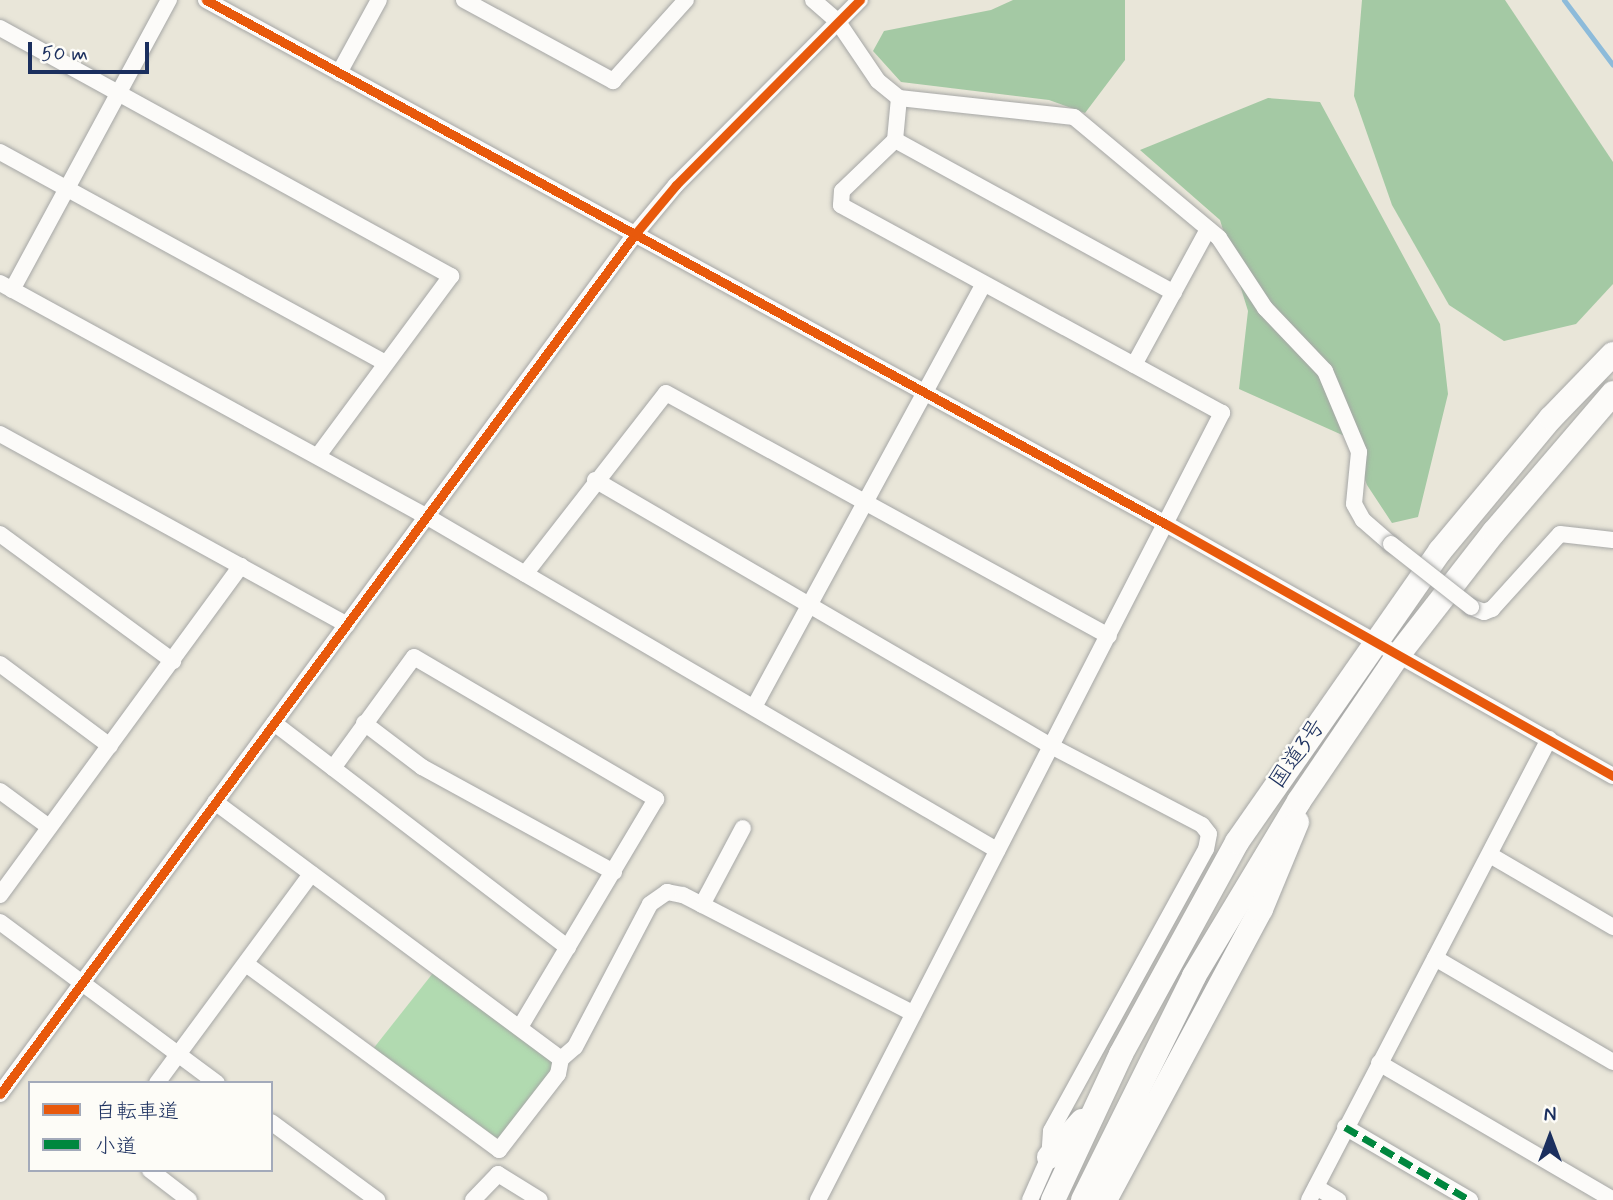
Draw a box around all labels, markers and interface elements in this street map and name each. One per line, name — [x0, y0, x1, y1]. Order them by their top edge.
scale bar — [32, 28, 152, 72]
text: 50 m — [41, 40, 88, 68]
street label: 国道3号 — [1264, 714, 1332, 794]
legend — [28, 1081, 273, 1172]
text: 自転車道 — [95, 1098, 179, 1126]
north arrow — [1515, 1102, 1585, 1172]
text: N — [1544, 1103, 1556, 1128]
text: 小道 — [95, 1133, 137, 1161]

